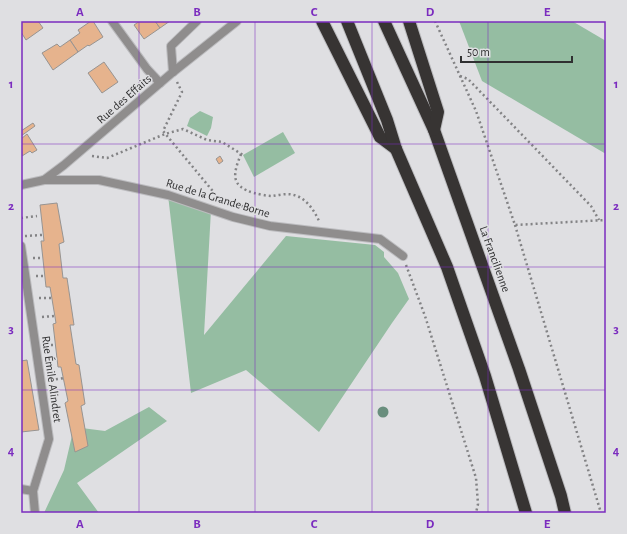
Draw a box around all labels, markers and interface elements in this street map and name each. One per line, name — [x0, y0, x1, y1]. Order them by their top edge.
text: A — [76, 6, 84, 19]
text: B — [193, 6, 201, 19]
text: C — [311, 6, 318, 19]
text: D — [426, 6, 435, 19]
text: E — [544, 6, 551, 19]
scale bar — [461, 38, 572, 64]
text: 50 m — [467, 46, 490, 58]
street label: Rue des Effaits — [95, 72, 153, 126]
text: 1 — [9, 78, 13, 91]
text: 1 — [614, 78, 618, 91]
street label: Rue de la Grande Borne — [165, 176, 271, 220]
text: 2 — [8, 200, 14, 213]
text: 2 — [613, 200, 619, 213]
street label: La Francilienne — [477, 224, 513, 294]
text: 3 — [8, 323, 14, 336]
text: 3 — [613, 323, 619, 336]
street label: Rue Émile Alindret — [40, 335, 65, 423]
text: 4 — [8, 445, 15, 458]
text: 4 — [613, 445, 620, 458]
text: A — [76, 518, 84, 531]
text: B — [193, 518, 201, 531]
text: C — [311, 518, 318, 531]
text: D — [426, 518, 435, 531]
text: E — [544, 518, 551, 531]

